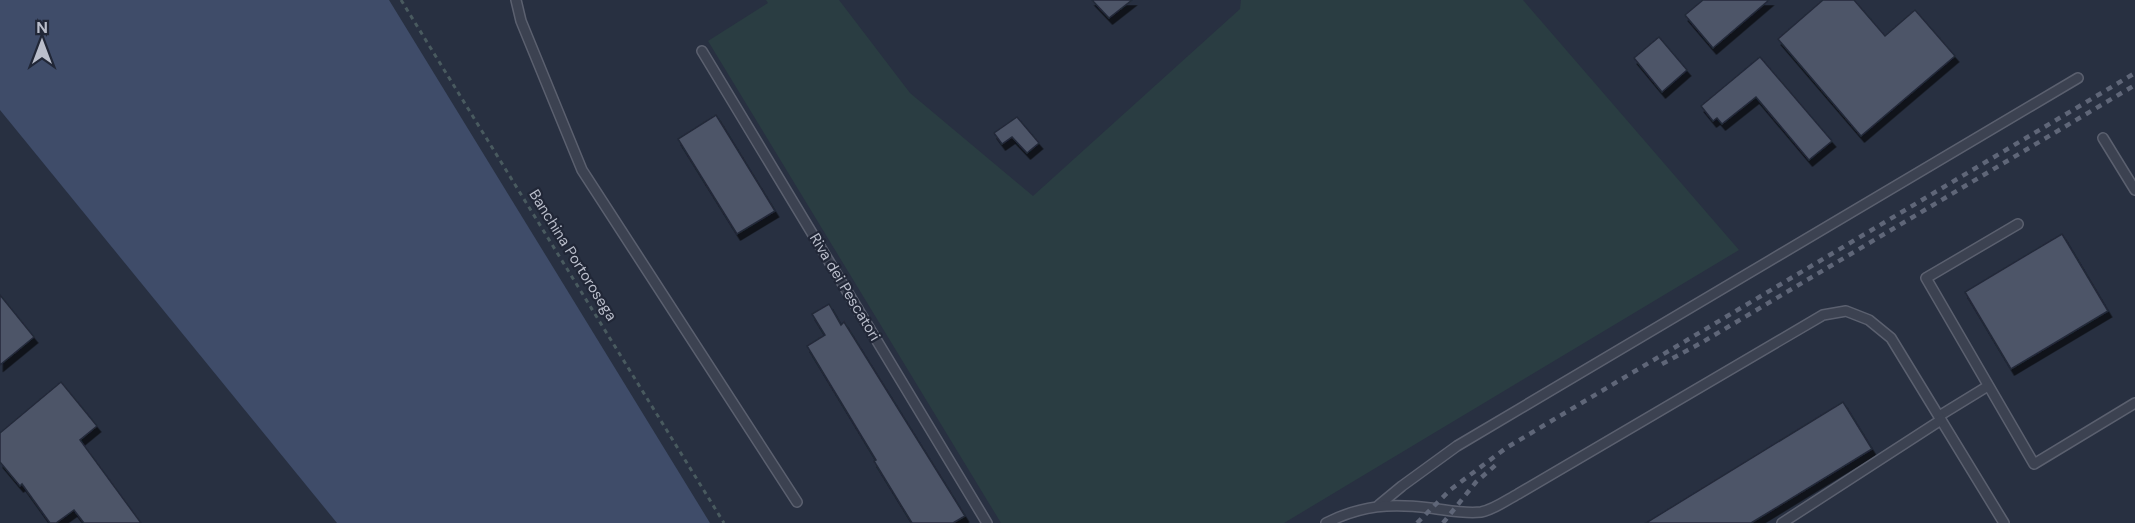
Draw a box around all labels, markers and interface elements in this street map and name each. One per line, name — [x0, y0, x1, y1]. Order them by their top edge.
north arrow — [12, 12, 72, 72]
text: N — [36, 17, 48, 38]
street label: Banchina Portorosega — [524, 186, 622, 324]
street label: Riva dei Pescatori — [805, 229, 885, 345]

